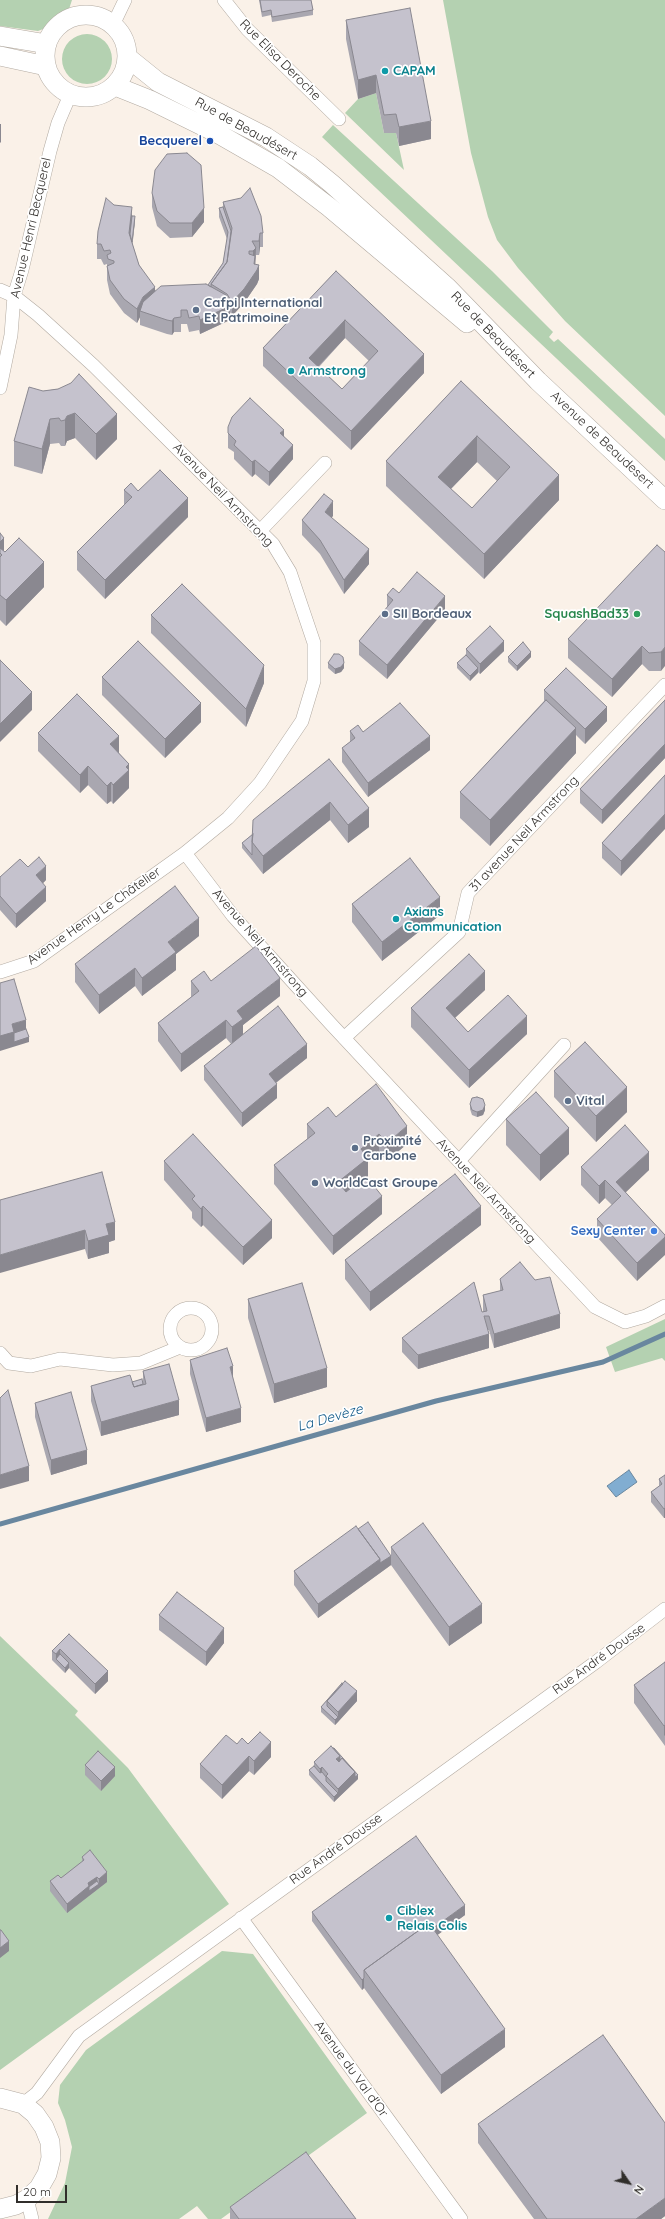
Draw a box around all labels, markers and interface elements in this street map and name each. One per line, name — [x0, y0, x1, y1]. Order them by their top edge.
street label: Rue Elisa Deroche — [236, 16, 324, 104]
place label: CAPAM — [393, 63, 436, 79]
marker: CAPAM — [380, 66, 390, 76]
street label: Rue de Beaudésert — [192, 94, 300, 164]
place label: Becquerel — [139, 133, 202, 149]
marker: Becquerel — [205, 136, 215, 146]
street label: Avenue Henri Becquerel — [7, 156, 55, 300]
street label: Rue de Beaudésert — [448, 288, 538, 382]
place label: Cafpi International Et Patrimoine — [204, 295, 323, 326]
marker: Cafpi International Et Patrimoine — [191, 305, 201, 315]
place label: Armstrong — [299, 363, 366, 379]
marker: Armstrong — [286, 366, 296, 376]
street label: Avenue de Beaudesert — [547, 388, 657, 492]
street label: Avenue Neil Armstrong — [169, 440, 277, 550]
place label: SII Bordeaux — [393, 606, 471, 622]
place label: SquashBad33 — [545, 606, 629, 622]
marker: SII Bordeaux — [380, 609, 390, 619]
marker: SquashBad33 — [632, 609, 642, 619]
street label: 31 avenue Neil Armstrong — [466, 773, 582, 895]
street label: Avenue Henry Le Châtelier — [24, 864, 164, 968]
street label: Avenue Neil Armstrong — [209, 886, 311, 1000]
place label: Axians Communication — [404, 904, 502, 935]
marker: Axians Communication — [391, 914, 401, 924]
place label: Vital — [576, 1093, 605, 1109]
marker: Vital — [563, 1096, 573, 1106]
place label: Proximité Carbone — [363, 1133, 422, 1164]
street label: Avenue Neil Armstrong — [433, 1135, 539, 1247]
marker: Proximité Carbone — [350, 1143, 360, 1153]
place label: WorldCast Groupe — [323, 1175, 438, 1191]
marker: WorldCast Groupe — [310, 1178, 320, 1188]
place label: Sexy Center — [571, 1223, 646, 1239]
marker: Sexy Center — [649, 1226, 659, 1236]
water label: La Devèze — [295, 1401, 365, 1435]
street label: Rue André Dousse — [550, 1620, 648, 1698]
street label: Rue André Dousse — [287, 1810, 385, 1888]
place label: Ciblex Relais Colis — [397, 1903, 467, 1934]
marker: Ciblex Relais Colis — [384, 1913, 394, 1923]
street label: Avenue du Val d'Or — [311, 2018, 391, 2120]
north arrow — [609, 2163, 649, 2203]
scale bar — [18, 2177, 69, 2203]
text: N — [631, 2182, 647, 2197]
text: 20 m — [23, 2184, 51, 2199]

